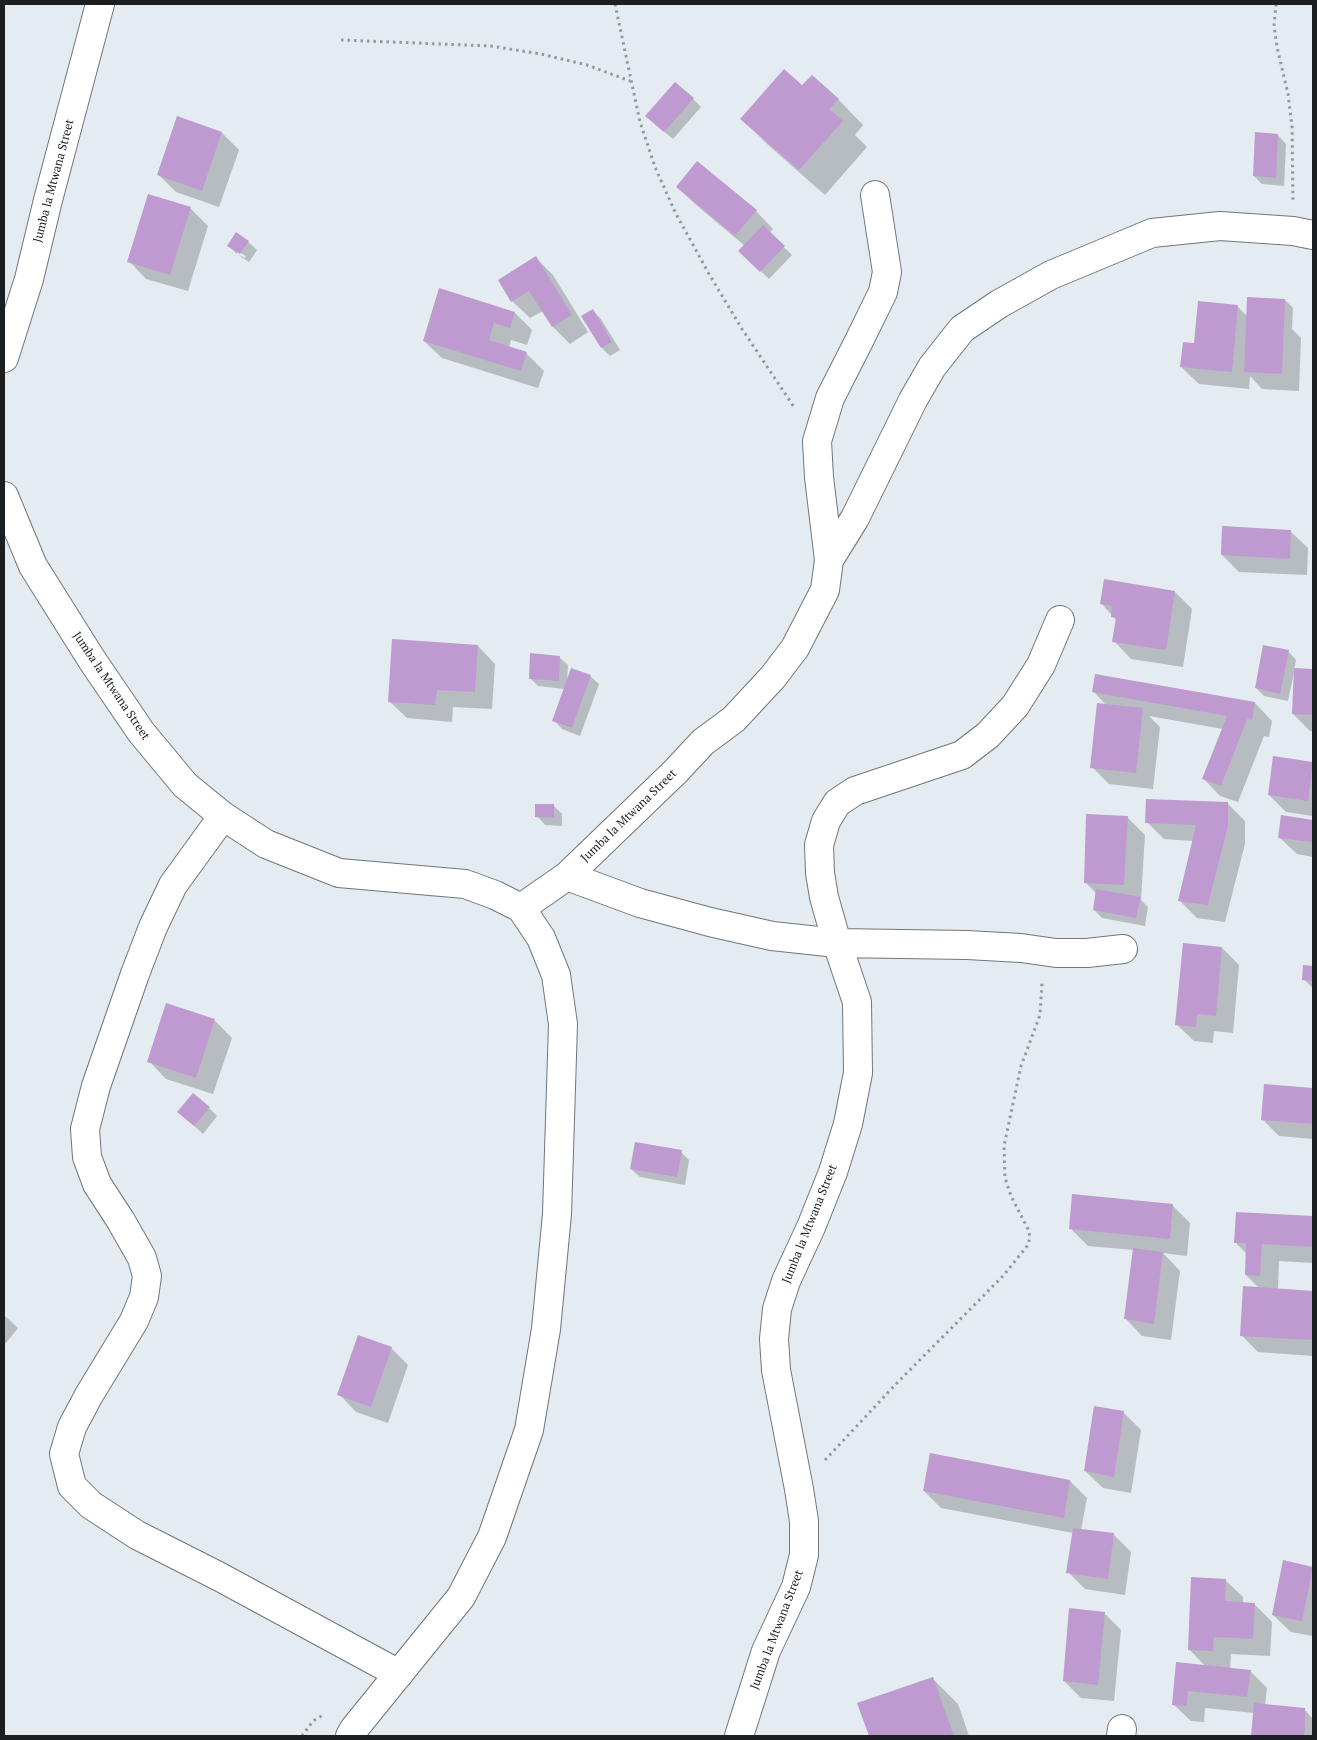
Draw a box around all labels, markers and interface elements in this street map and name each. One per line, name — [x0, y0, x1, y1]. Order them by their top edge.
street label: Jumba la Mtwana Street — [31, 118, 77, 244]
street label: Jumba la Mtwana Street — [69, 629, 153, 743]
street label: Jumba la Mtwana Street — [578, 767, 680, 865]
street label: Jumba la Mtwana Street — [779, 1162, 841, 1286]
street label: Jumba la Mtwana Street — [747, 1568, 807, 1692]

